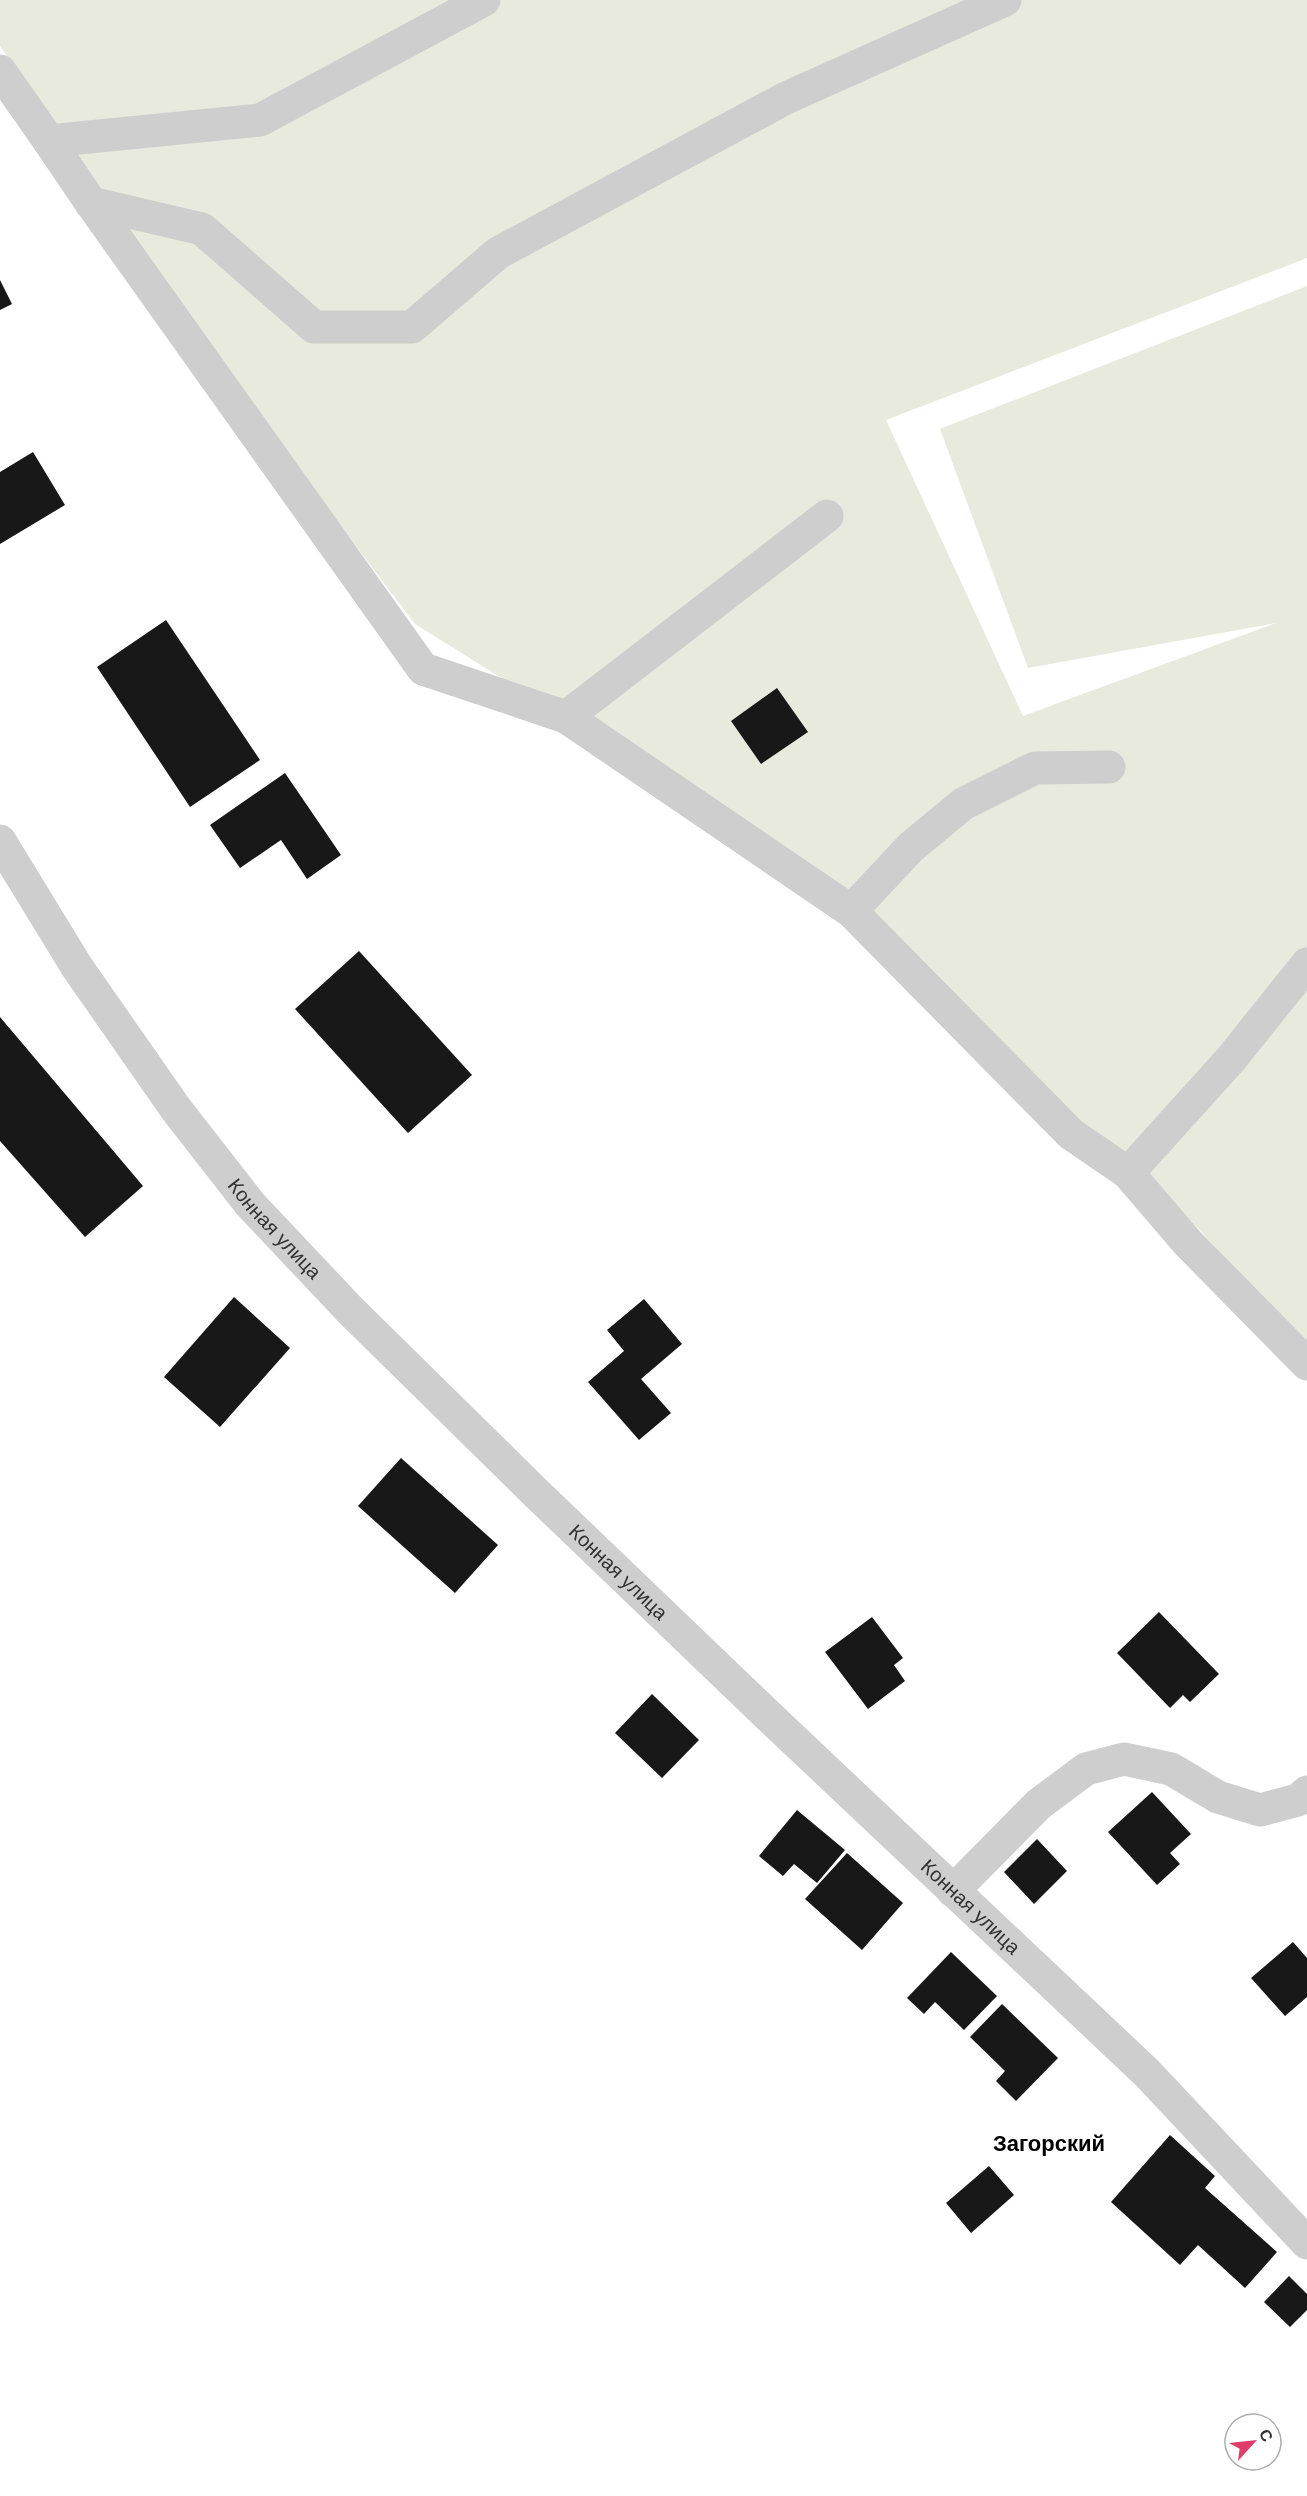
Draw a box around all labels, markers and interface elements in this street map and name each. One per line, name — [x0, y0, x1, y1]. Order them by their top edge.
street label: Конная улица — [224, 1174, 326, 1284]
street label: Конная улица — [565, 1520, 673, 1625]
street label: Конная улица — [917, 1855, 1025, 1959]
district label: Загорский — [993, 2131, 1105, 2156]
north arrow — [1223, 2412, 1283, 2472]
text: С — [1256, 2426, 1276, 2445]

